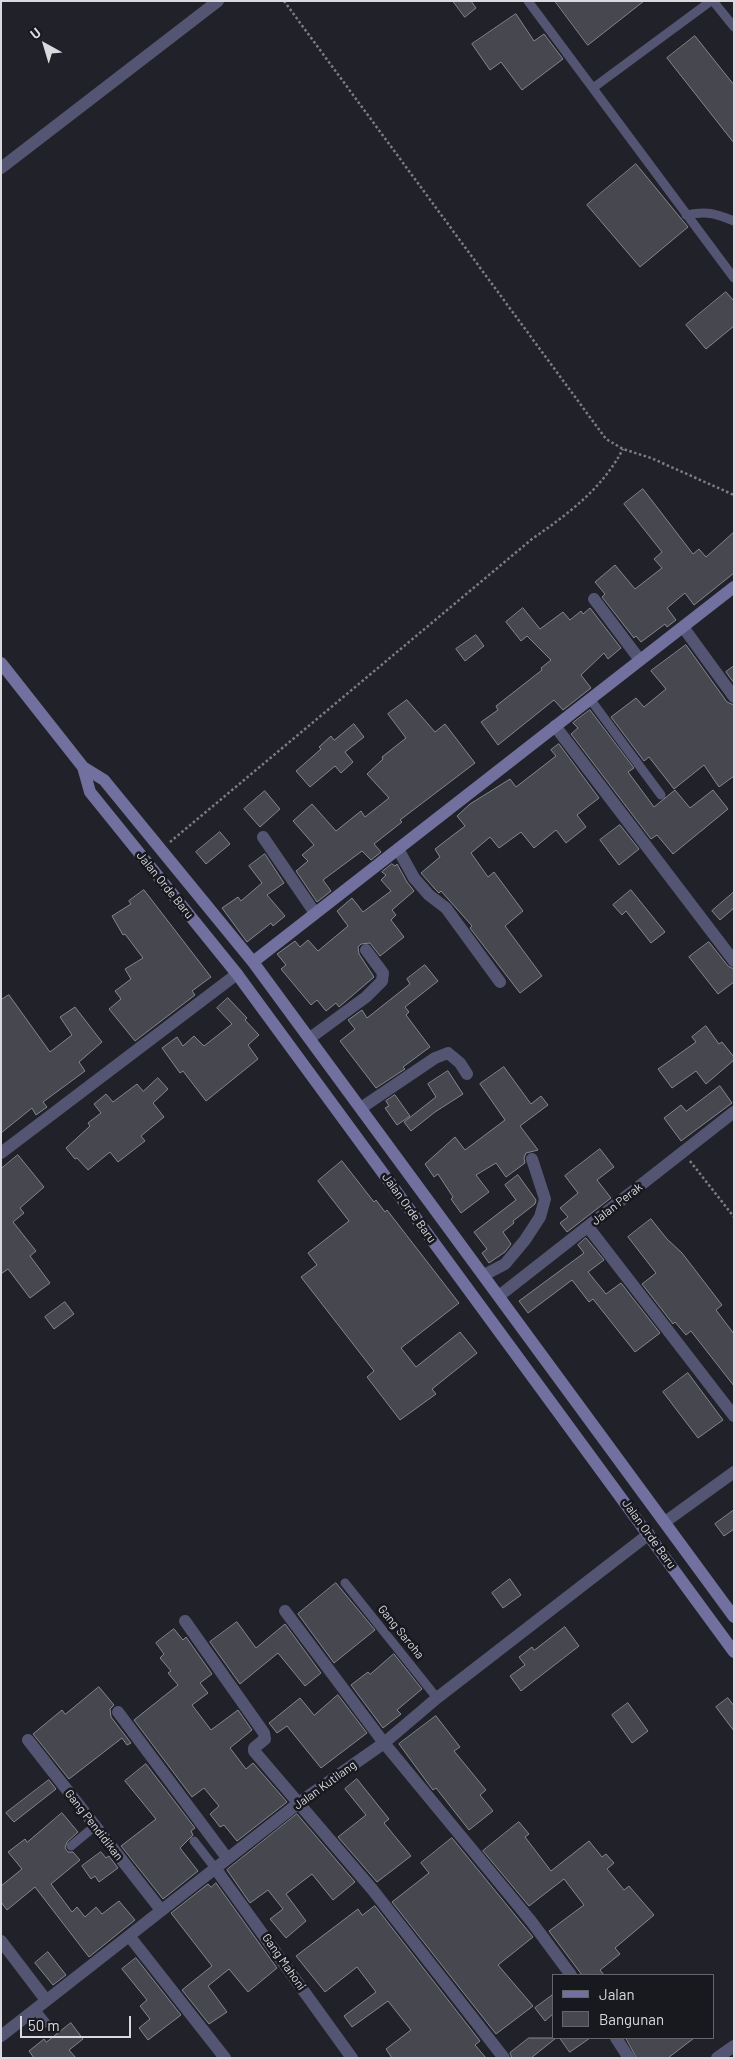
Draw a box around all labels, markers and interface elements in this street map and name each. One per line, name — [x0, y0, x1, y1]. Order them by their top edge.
north arrow — [20, 20, 70, 70]
text: U — [26, 24, 44, 42]
street label: Jalan Orde Baru — [134, 848, 196, 922]
street label: Jalan Orde Baru — [379, 1170, 439, 1246]
street label: Jalan Perak — [589, 1180, 645, 1228]
street label: Jalan Orde Baru — [619, 1496, 679, 1572]
street label: Gang Saroha — [375, 1602, 427, 1662]
street label: Jalan Kutilang — [291, 1757, 359, 1813]
street label: Gang Pendidikan — [62, 1787, 126, 1863]
street label: Gang Mahoni — [259, 1931, 309, 1993]
legend — [552, 1974, 715, 2039]
text: Jalan — [599, 1985, 635, 2003]
scale bar — [22, 2006, 134, 2038]
text: Bangunan — [599, 2010, 664, 2028]
text: 50 m — [28, 2016, 60, 2034]

